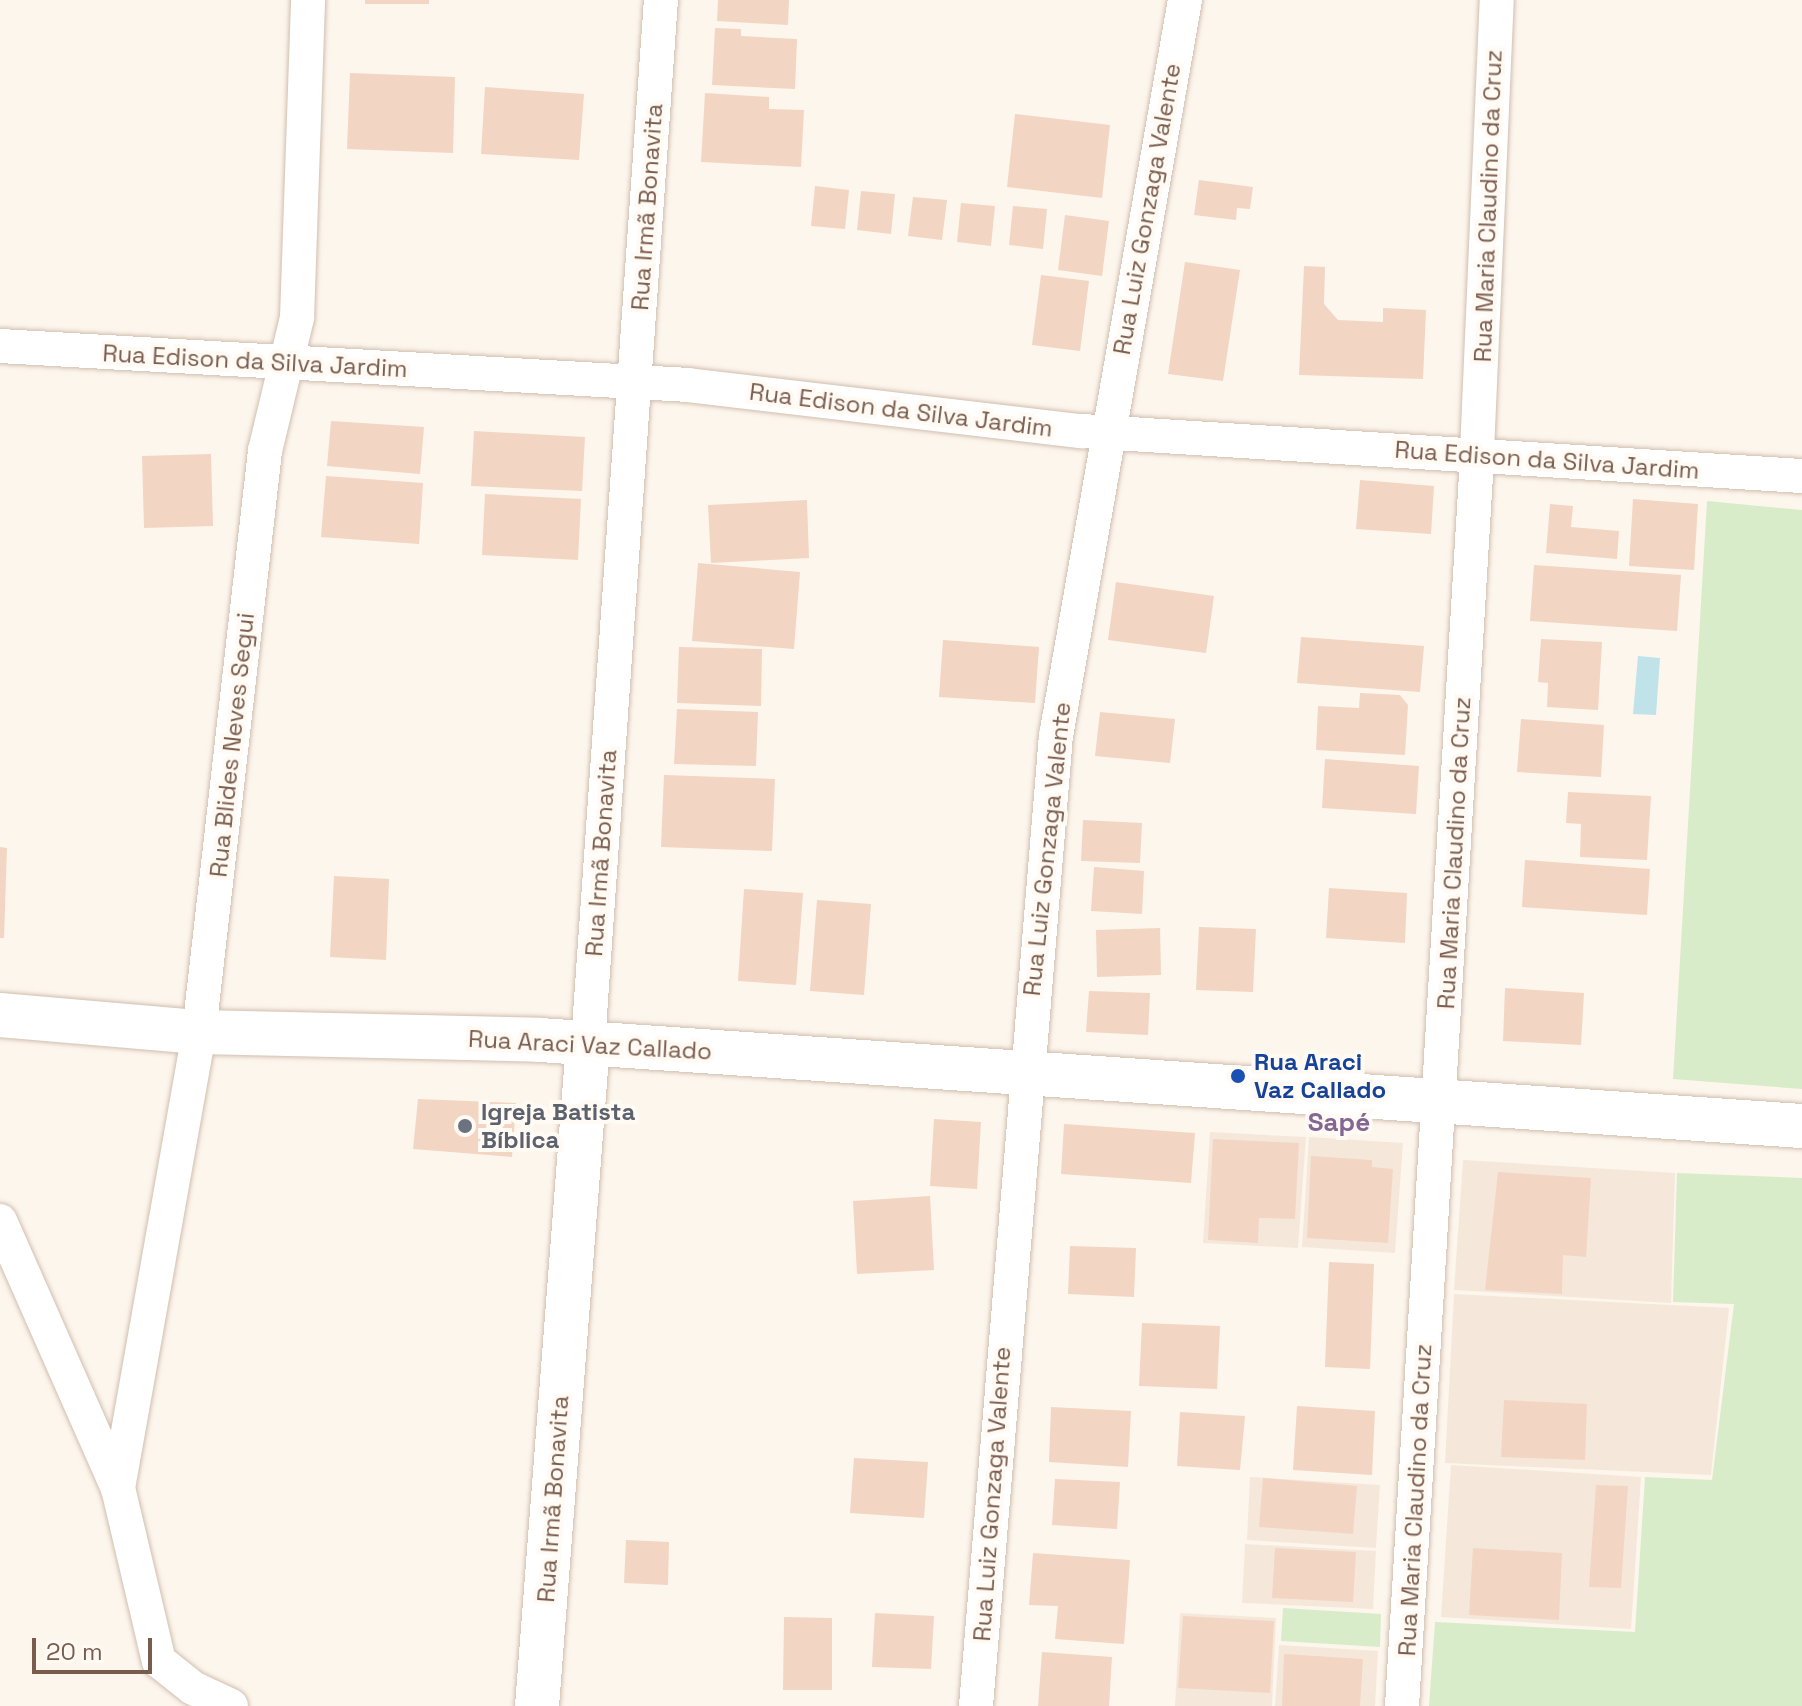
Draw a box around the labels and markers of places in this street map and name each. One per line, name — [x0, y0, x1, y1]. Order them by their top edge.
place label: Rua Araci Vaz Callado — [1254, 1048, 1386, 1104]
marker: Rua Araci Vaz Callado — [1229, 1067, 1247, 1085]
place label: Igreja Batista Bíblica — [481, 1098, 635, 1154]
marker: Igreja Batista Bíblica — [456, 1117, 474, 1135]

